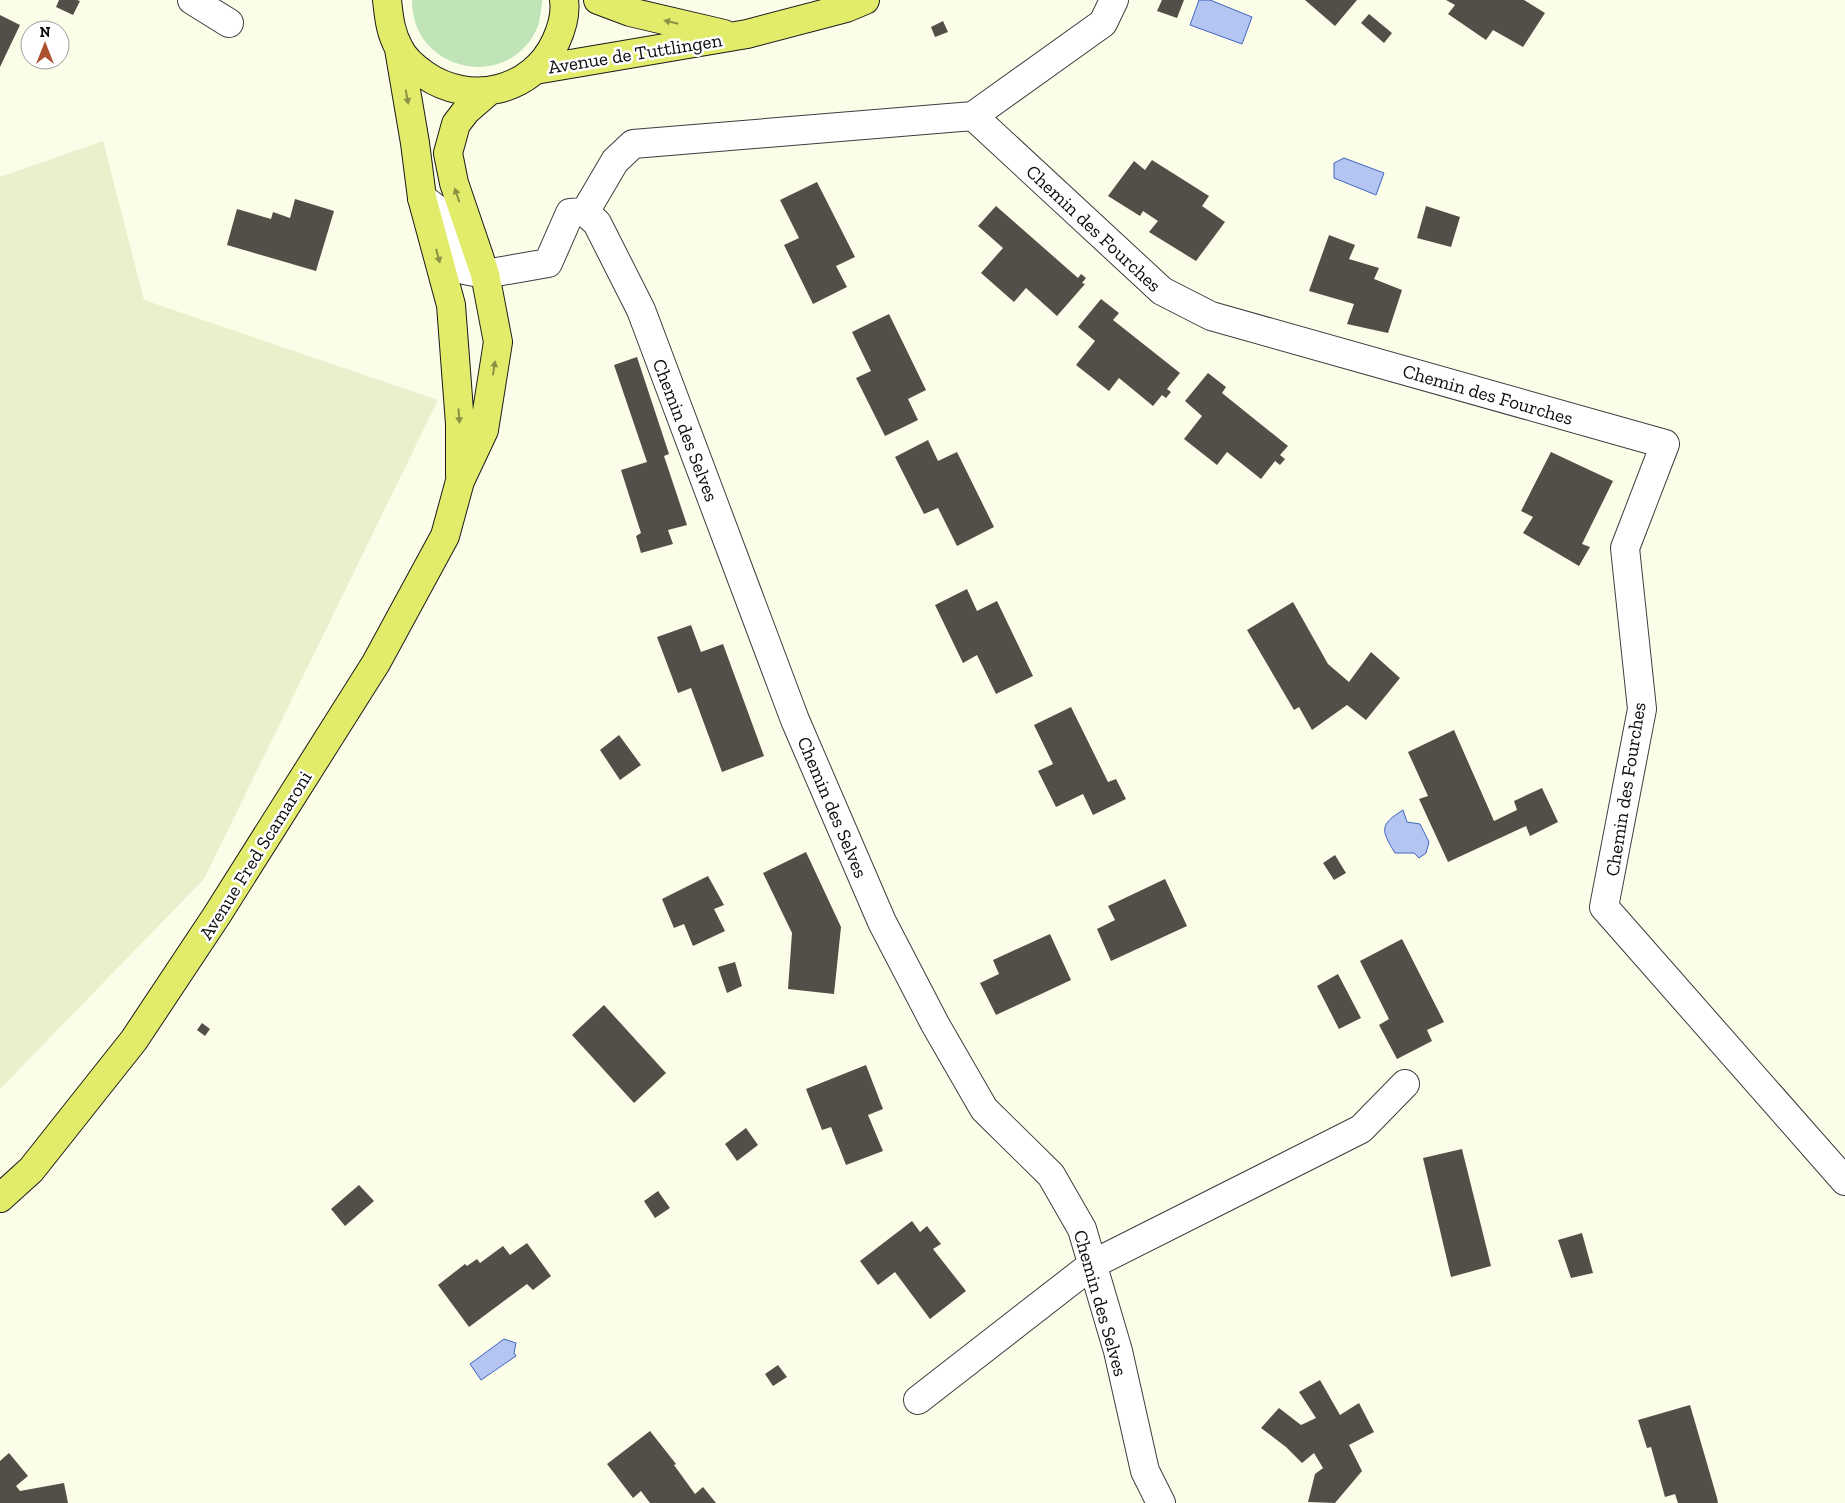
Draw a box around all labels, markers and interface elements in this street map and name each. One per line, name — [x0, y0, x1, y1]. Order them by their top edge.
one-way arrow — [663, 18, 678, 26]
north arrow — [20, 20, 70, 70]
text: N — [40, 24, 51, 41]
street label: Avenue de Tuttlingen — [546, 28, 724, 79]
one-way arrow — [403, 89, 411, 105]
street label: Chemin des Fourches — [1021, 160, 1166, 297]
one-way arrow — [453, 187, 461, 202]
one-way arrow — [434, 249, 442, 264]
street label: Chemin des Selves — [648, 355, 723, 505]
street label: Chemin des Fourches — [1400, 359, 1576, 430]
one-way arrow — [490, 360, 498, 376]
one-way arrow — [455, 409, 463, 425]
street label: Chemin des Fourches — [1600, 700, 1651, 878]
street label: Chemin des Selves — [792, 733, 873, 881]
street label: Avenue Fred Scamaroni — [194, 767, 317, 944]
street label: Chemin des Selves — [1069, 1227, 1132, 1379]

